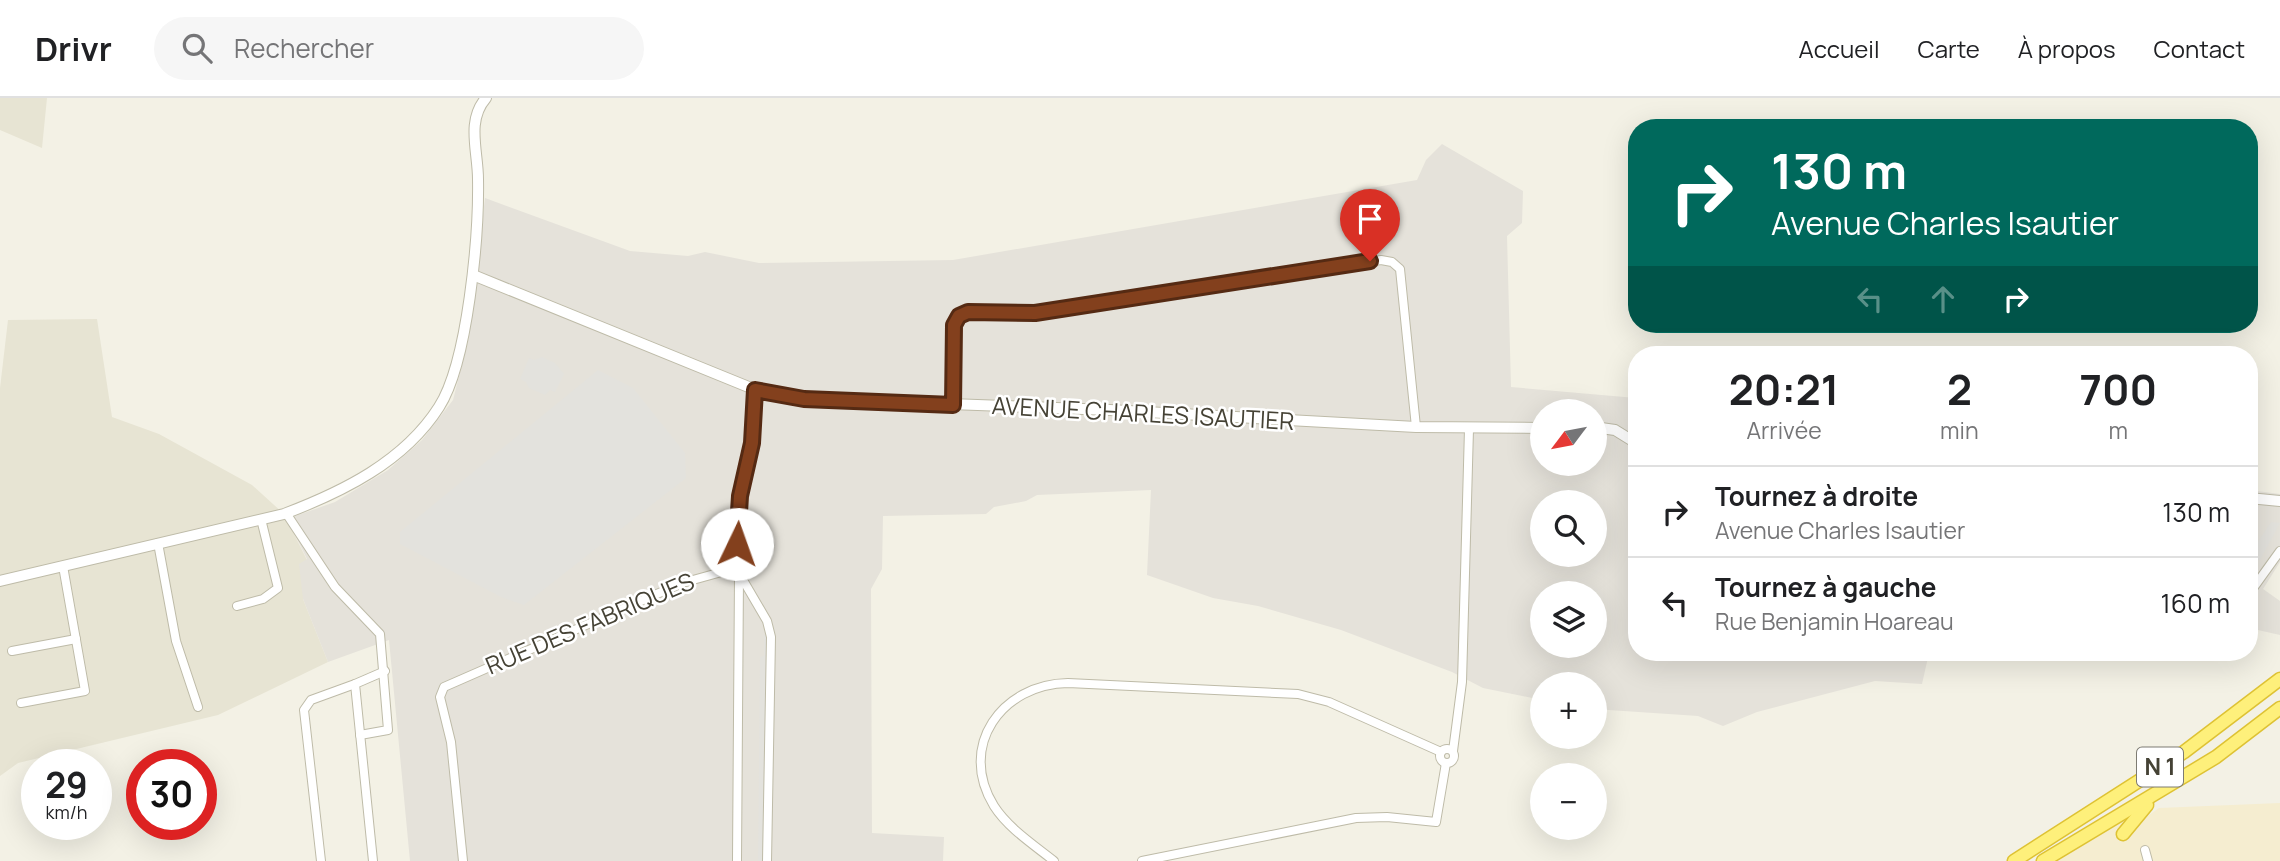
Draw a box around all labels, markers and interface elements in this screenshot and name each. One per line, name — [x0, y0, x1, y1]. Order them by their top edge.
search box — [154, 17, 644, 80]
text: Drivr — [35, 26, 112, 71]
icon: search — [178, 29, 216, 67]
text: Rechercher — [234, 30, 374, 66]
text: Accueil — [1799, 32, 1879, 65]
text: Carte — [1917, 32, 1980, 65]
text: À propos — [2018, 32, 2116, 65]
text: Contact — [2154, 32, 2245, 65]
text: 130 m — [1771, 137, 1907, 204]
icon: right — [1656, 147, 1747, 238]
pin — [1340, 189, 1400, 261]
icon: arrive — [1351, 200, 1389, 238]
text: Avenue Charles Isautier — [1771, 201, 2119, 245]
icon: left — [1851, 280, 1889, 318]
icon: ahead — [1924, 280, 1962, 318]
icon: right — [1997, 280, 2035, 318]
text: 20:21 — [1729, 360, 1839, 418]
text: 2 — [1947, 360, 1972, 418]
text: 700 — [2079, 360, 2157, 418]
street label: AVENUE CHARLES ISAUTIER — [991, 388, 1295, 437]
north arrow — [1530, 399, 1606, 476]
map controls — [1530, 399, 1607, 840]
text: Arrivée — [1747, 414, 1822, 446]
text: min — [1940, 414, 1979, 446]
text: m — [2109, 414, 2128, 446]
text: Tournez à droite — [1715, 478, 1918, 514]
button: search — [1530, 490, 1607, 567]
icon: right — [1656, 493, 1694, 531]
text: 130 m — [2162, 494, 2230, 530]
position arrow — [700, 507, 774, 581]
text: Avenue Charles Isautier — [1715, 514, 1965, 546]
street label: RUE DES FABRIQUES — [480, 564, 699, 682]
text: Tournez à gauche — [1715, 569, 1936, 605]
button: layers — [1530, 581, 1607, 658]
icon: left — [1656, 584, 1694, 622]
text: 160 m — [2161, 585, 2230, 621]
text: Rue Benjamin Hoareau — [1715, 605, 1954, 637]
button: + — [1530, 672, 1607, 749]
road number: N 1 — [2137, 748, 2183, 786]
speed limit sign: 30 — [126, 749, 217, 840]
text: 29 — [45, 761, 88, 809]
button: − — [1530, 763, 1607, 840]
text: km/h — [46, 800, 87, 824]

